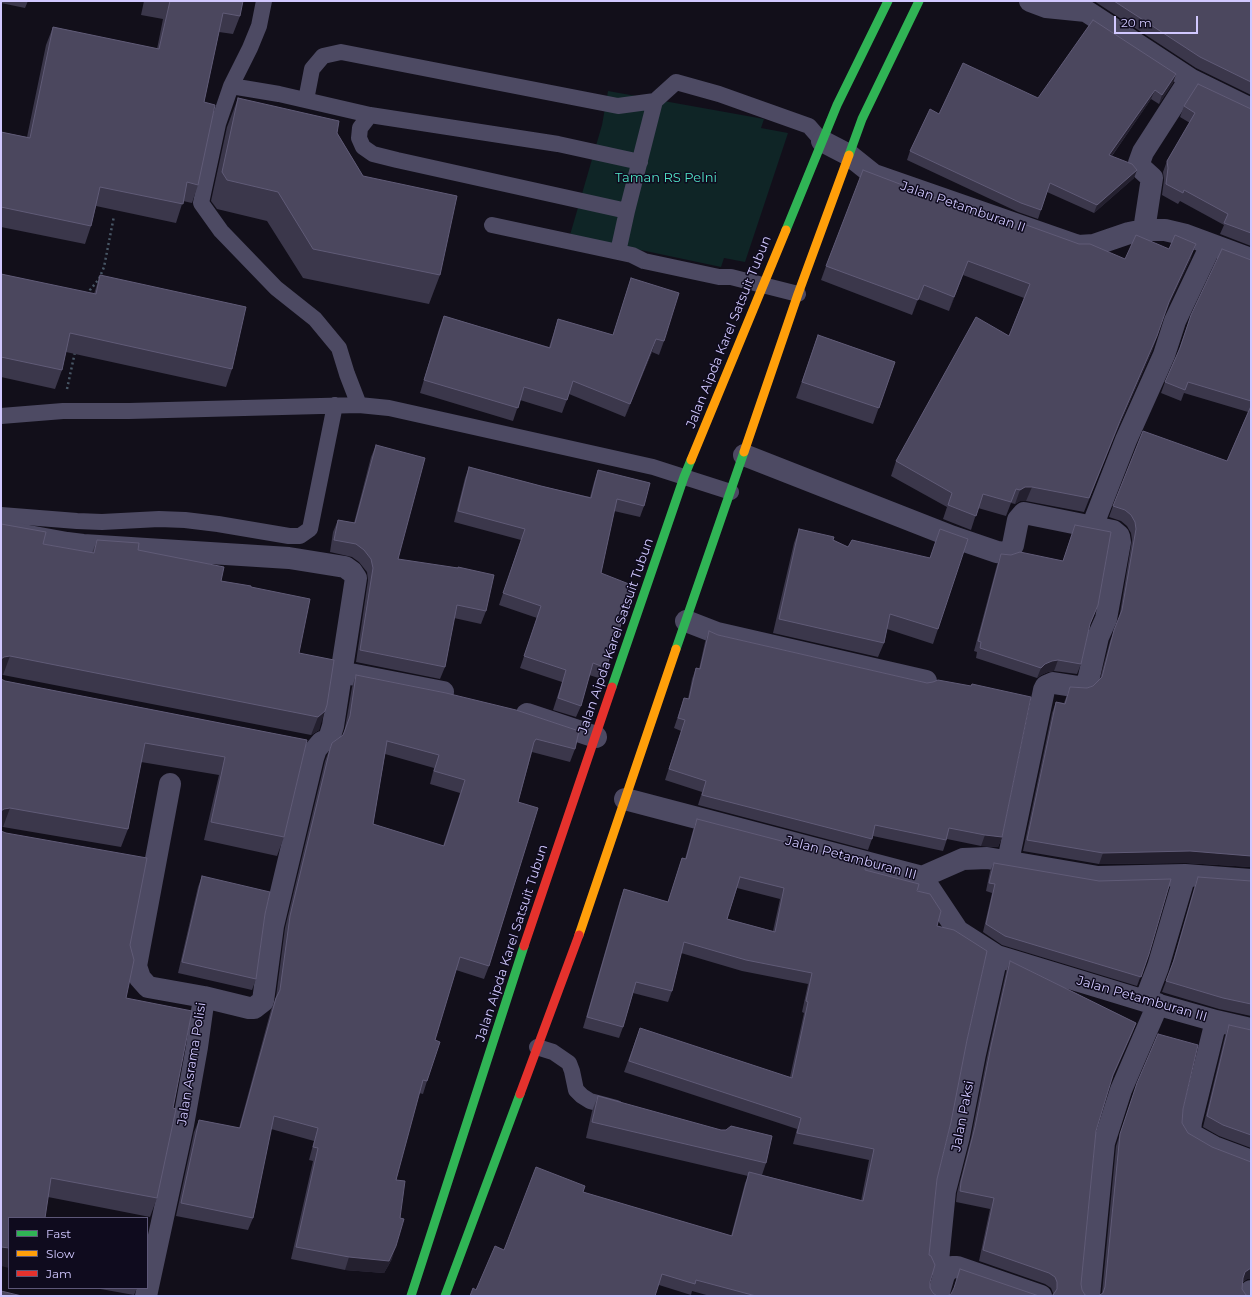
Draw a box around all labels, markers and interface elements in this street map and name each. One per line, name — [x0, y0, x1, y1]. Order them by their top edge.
scale bar — [1116, 8, 1200, 34]
text: 20 m — [1121, 15, 1152, 30]
park label: Taman RS Pelni — [615, 170, 717, 186]
street label: Jalan Petamburan II — [899, 178, 1027, 236]
street label: Jalan Aipda Karel Satsuit Tubun — [683, 234, 775, 430]
street label: Jalan Aipda Karel Satsuit Tubun — [575, 536, 657, 736]
street label: Jalan Petamburan III — [784, 833, 918, 883]
street label: Jalan Aipda Karel Satsuit Tubun — [473, 843, 551, 1043]
street label: Jalan Petamburan III — [1075, 973, 1209, 1025]
street label: Jalan Asrama Polisi — [175, 1001, 209, 1127]
street label: Jalan Paksi — [948, 1079, 978, 1153]
legend — [8, 1217, 148, 1289]
text: Fast — [46, 1226, 71, 1241]
text: Slow — [46, 1246, 75, 1261]
text: Jam — [46, 1266, 72, 1281]

